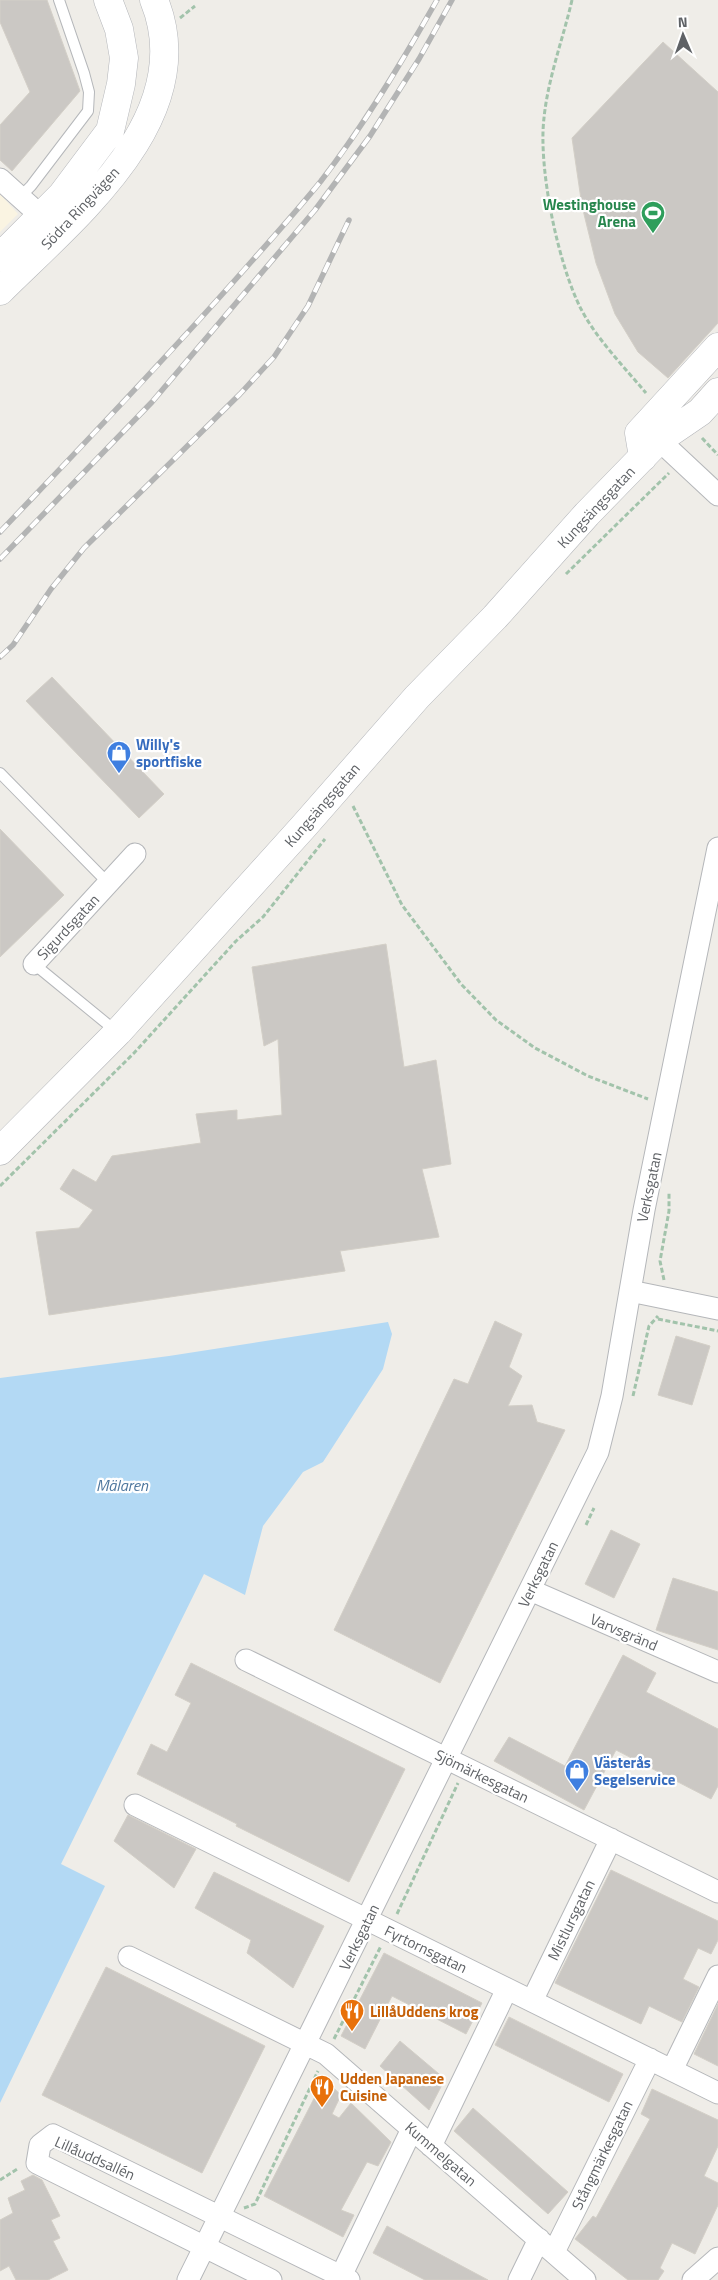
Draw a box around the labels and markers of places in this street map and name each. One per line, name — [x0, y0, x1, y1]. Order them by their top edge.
place label: Westinghouse Arena — [543, 193, 636, 233]
sports icon: Westinghouse Arena — [640, 200, 666, 234]
place label: Willy's sportfiske — [136, 733, 202, 773]
shop icon: Willy's sportfiske — [106, 740, 132, 774]
place label: Västerås Segelservice — [594, 1751, 676, 1791]
shop icon: Västerås Segelservice — [564, 1758, 590, 1792]
restaurant icon: LillåUddens krog — [339, 1998, 365, 2032]
place label: LillåUddens krog — [370, 2000, 478, 2023]
place label: Udden Japanese Cuisine — [340, 2067, 444, 2107]
restaurant icon: Udden Japanese Cuisine — [309, 2074, 335, 2108]

